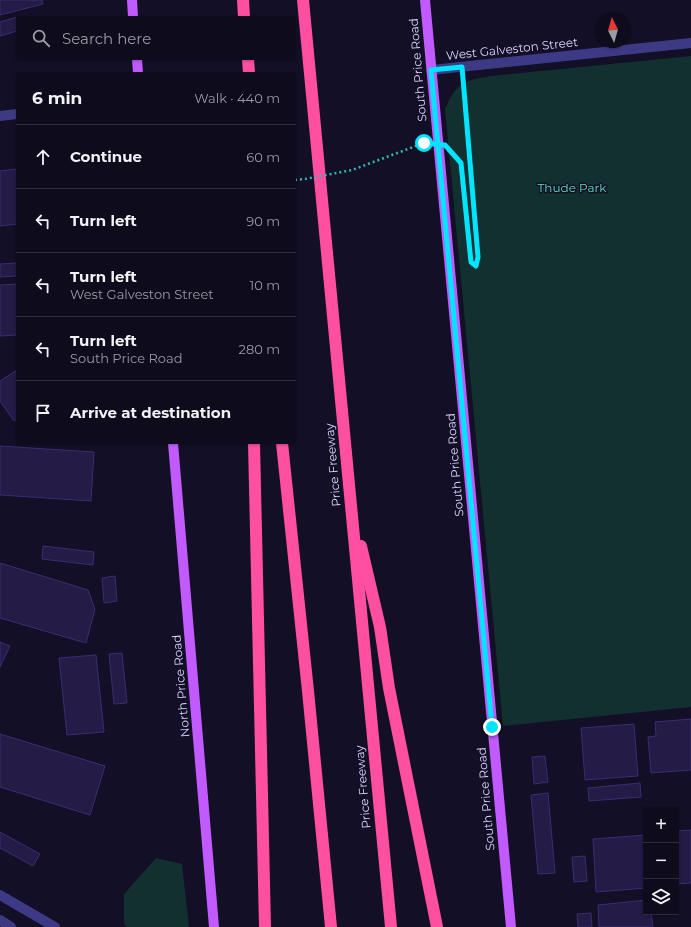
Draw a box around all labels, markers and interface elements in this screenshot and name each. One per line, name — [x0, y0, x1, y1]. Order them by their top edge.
north arrow — [595, 12, 631, 48]
search box — [16, 16, 296, 60]
street label: South Price Road — [406, 18, 429, 122]
icon: search — [30, 27, 52, 49]
text: Search here — [62, 29, 151, 48]
street label: West Galveston Street — [445, 34, 579, 63]
text: 6 min — [32, 88, 82, 108]
text: Walk · 440 m — [194, 90, 280, 106]
route start — [415, 134, 433, 152]
icon: ahead — [32, 146, 54, 168]
text: Continue — [70, 147, 142, 166]
text: 60 m — [246, 149, 280, 165]
park label: Thude Park — [537, 180, 607, 195]
icon: left — [32, 210, 54, 232]
text: Turn left — [70, 211, 137, 230]
text: 90 m — [246, 213, 280, 229]
text: Turn left — [70, 267, 137, 286]
icon: left — [32, 274, 54, 296]
text: 10 m — [250, 277, 280, 293]
text: West Galveston Street — [70, 286, 214, 302]
text: Turn left — [70, 331, 137, 350]
icon: left — [32, 338, 54, 360]
text: 280 m — [239, 341, 280, 357]
text: South Price Road — [70, 350, 182, 366]
icon: arrive — [32, 402, 54, 424]
text: Arrive at destination — [70, 403, 231, 422]
street label: South Price Road — [443, 413, 466, 517]
street label: Price Freeway — [321, 422, 344, 507]
street label: North Price Road — [169, 634, 192, 738]
route end — [483, 718, 501, 736]
street label: Price Freeway — [351, 744, 374, 829]
street label: South Price Road — [474, 747, 497, 851]
map controls — [643, 807, 679, 915]
button: + — [643, 807, 679, 843]
button: − — [643, 843, 679, 879]
button: layers — [643, 879, 679, 915]

